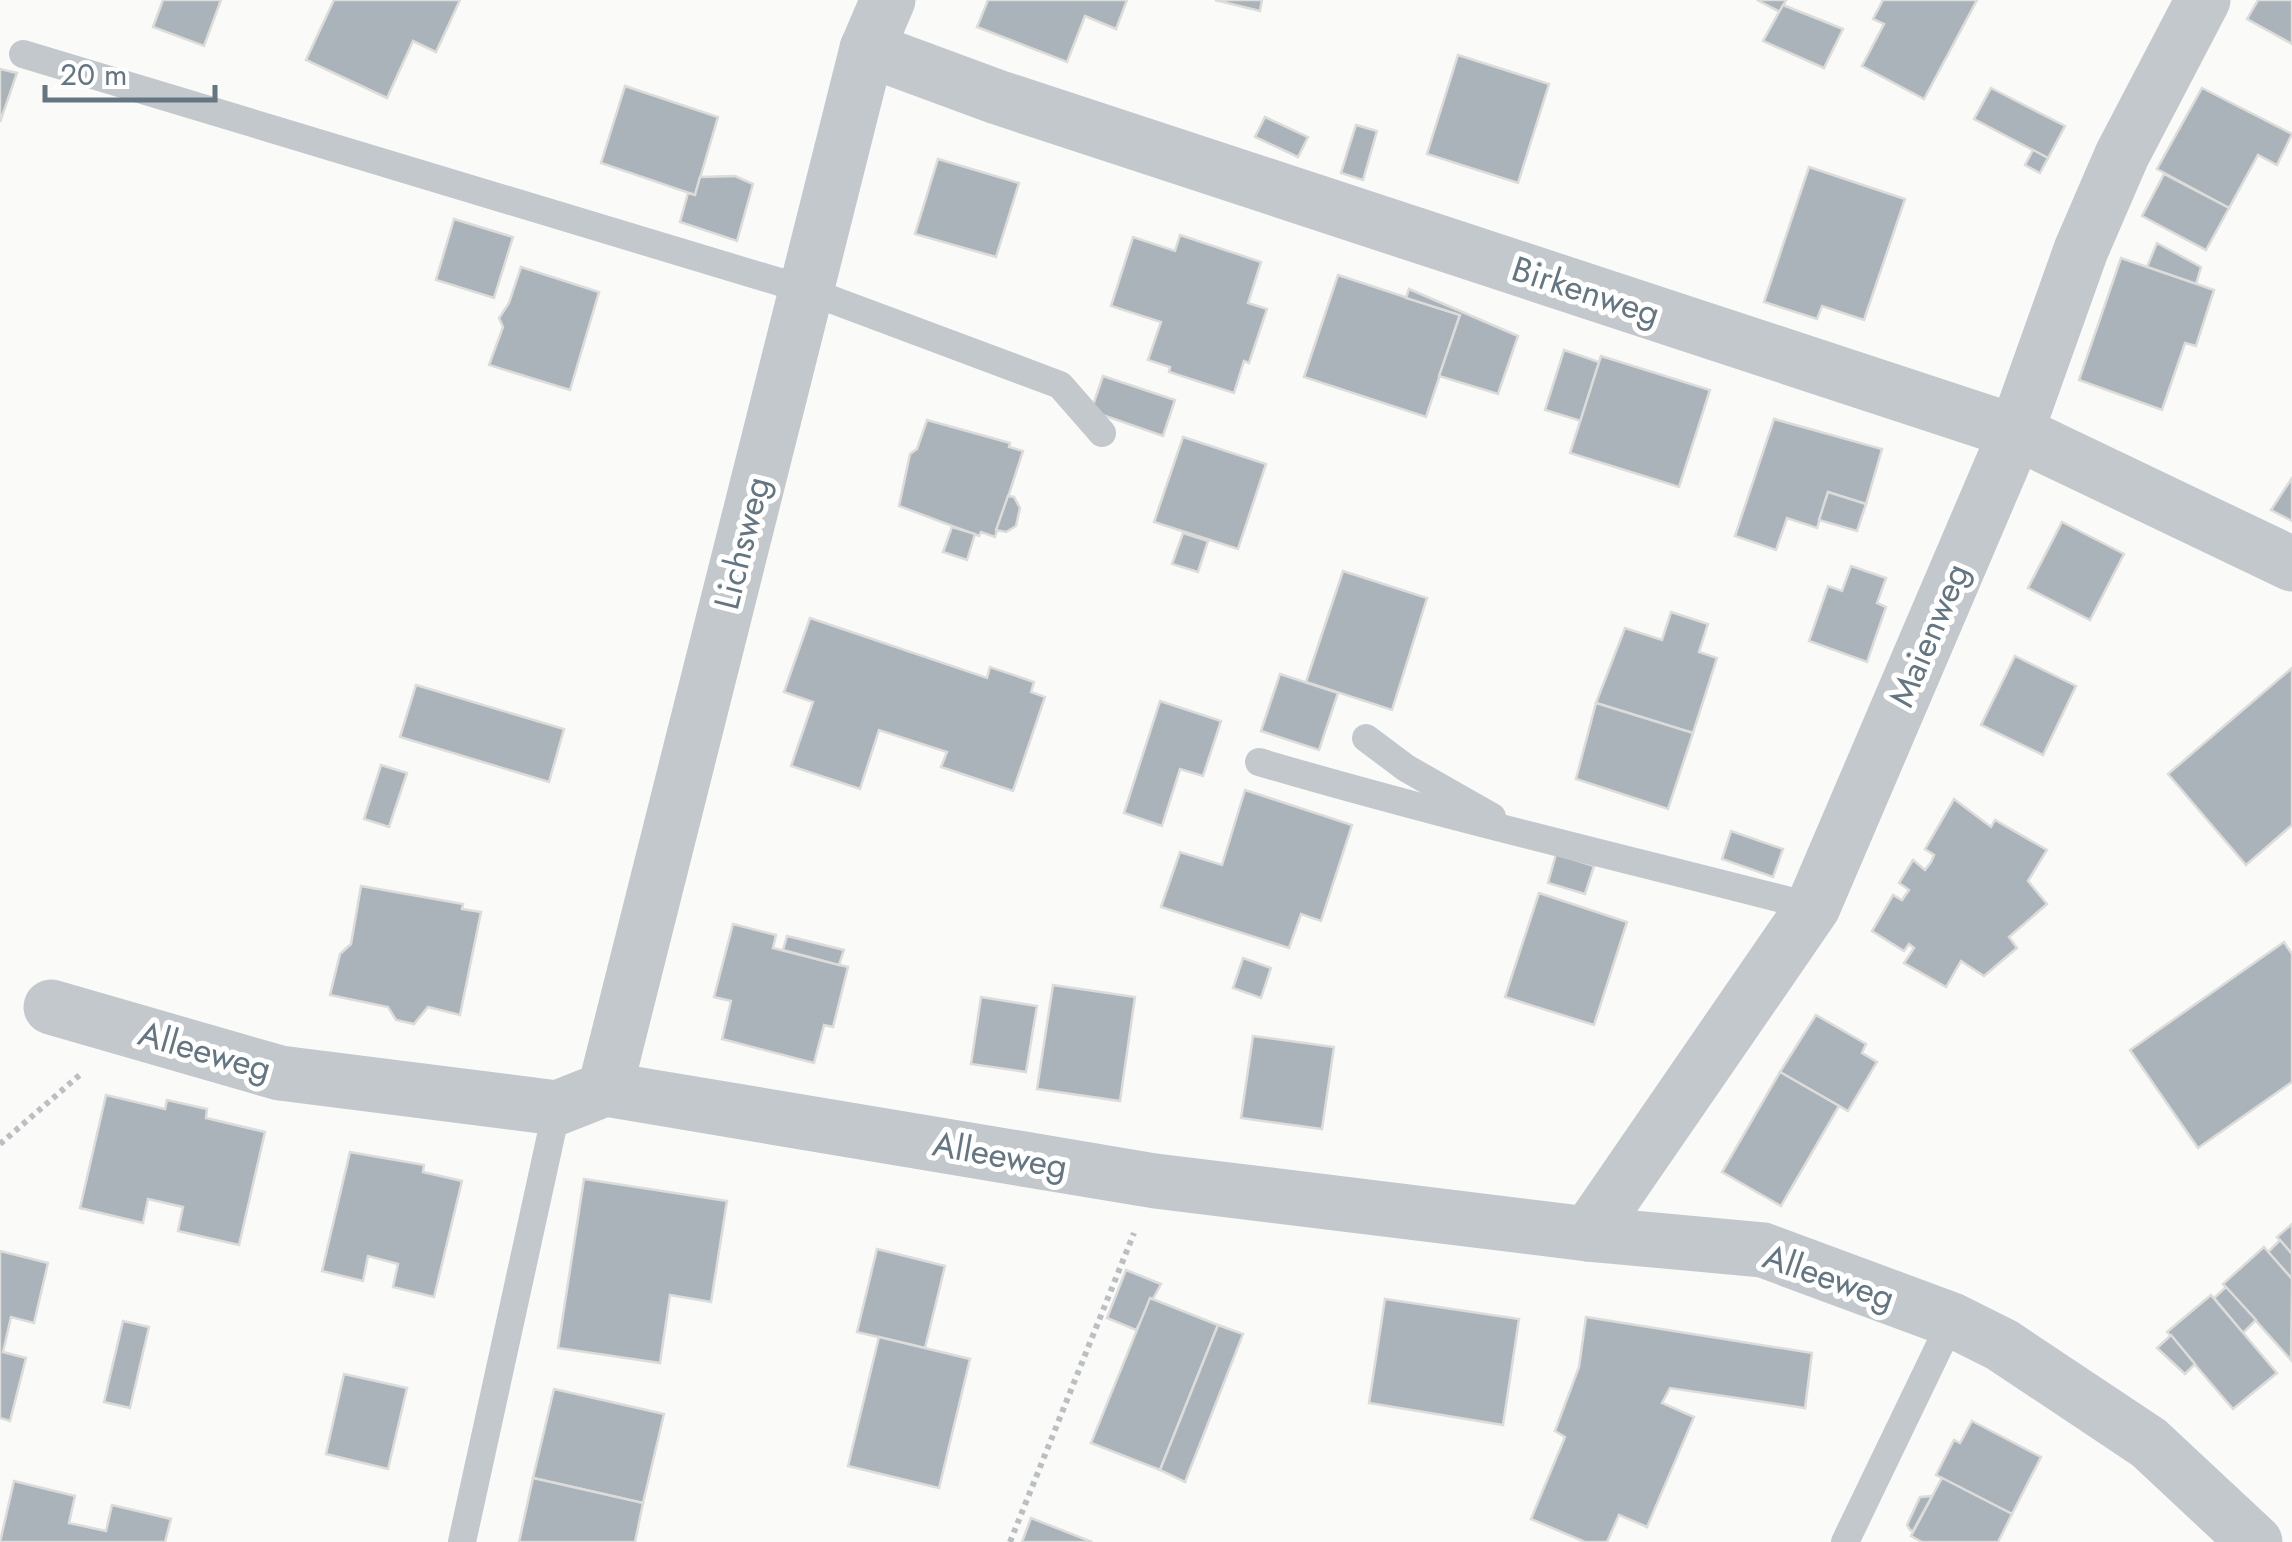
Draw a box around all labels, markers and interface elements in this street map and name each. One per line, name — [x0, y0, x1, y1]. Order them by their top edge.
scale bar — [45, 40, 215, 102]
text: 20 m — [60, 53, 127, 96]
street label: Birkenweg — [1506, 244, 1666, 338]
street label: Lichsweg — [701, 471, 783, 615]
street label: Maienweg — [1876, 555, 1982, 715]
street label: Alleeweg — [133, 1008, 277, 1094]
street label: Alleeweg — [929, 1119, 1071, 1191]
street label: Alleeweg — [1757, 1231, 1901, 1323]

